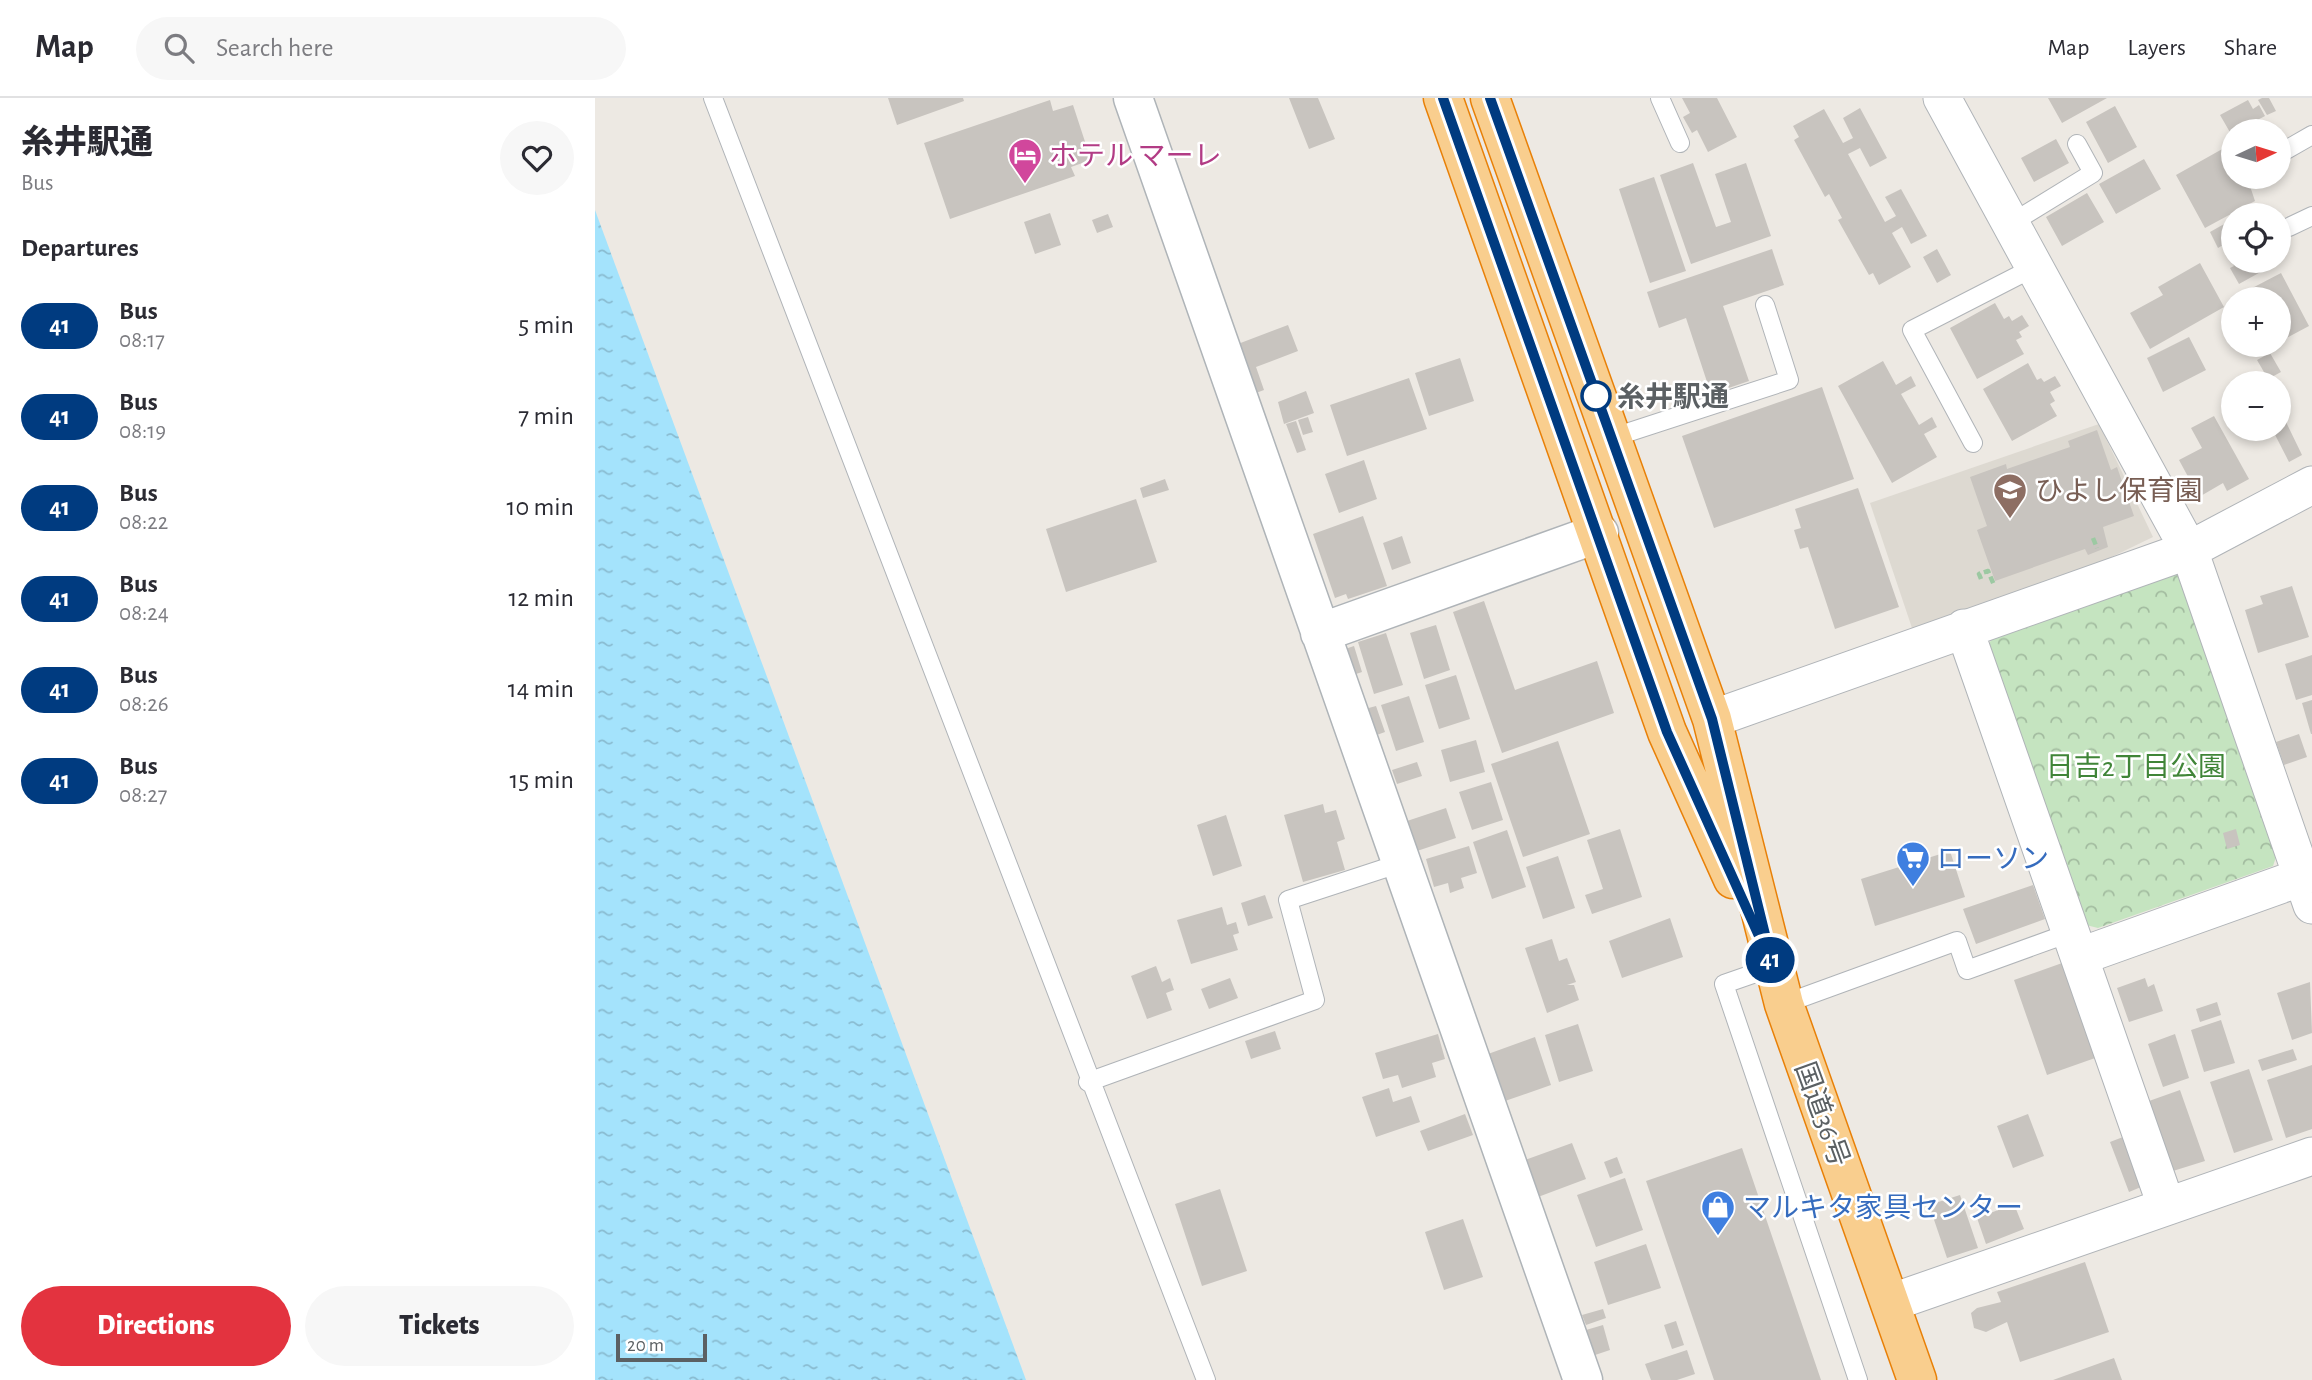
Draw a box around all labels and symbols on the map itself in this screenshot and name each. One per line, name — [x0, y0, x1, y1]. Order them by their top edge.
north arrow — [2221, 119, 2291, 189]
hotel icon: ホテル マーレ — [1006, 136, 1044, 185]
place label: ホテル マーレ — [1049, 143, 1222, 171]
marker: 糸井駅通 — [1581, 381, 1611, 411]
place label: 糸井駅通 — [1617, 382, 1729, 412]
school or university icon: ひよし保育園 — [1991, 471, 2029, 520]
place label: ひよし保育園 — [2035, 476, 2203, 506]
park label: 日吉2丁目公園 — [2046, 752, 2226, 782]
supermarket icon: ローソン — [1894, 839, 1932, 888]
place label: ローソン — [1937, 846, 2049, 874]
line badge: 41 — [1739, 937, 1801, 983]
street label: 国道36号 — [1789, 1058, 1855, 1171]
shop icon: マルキタ家具センター — [1699, 1188, 1737, 1237]
place label: マルキタ家具センター — [1743, 1193, 2023, 1223]
scale bar — [616, 1331, 707, 1363]

